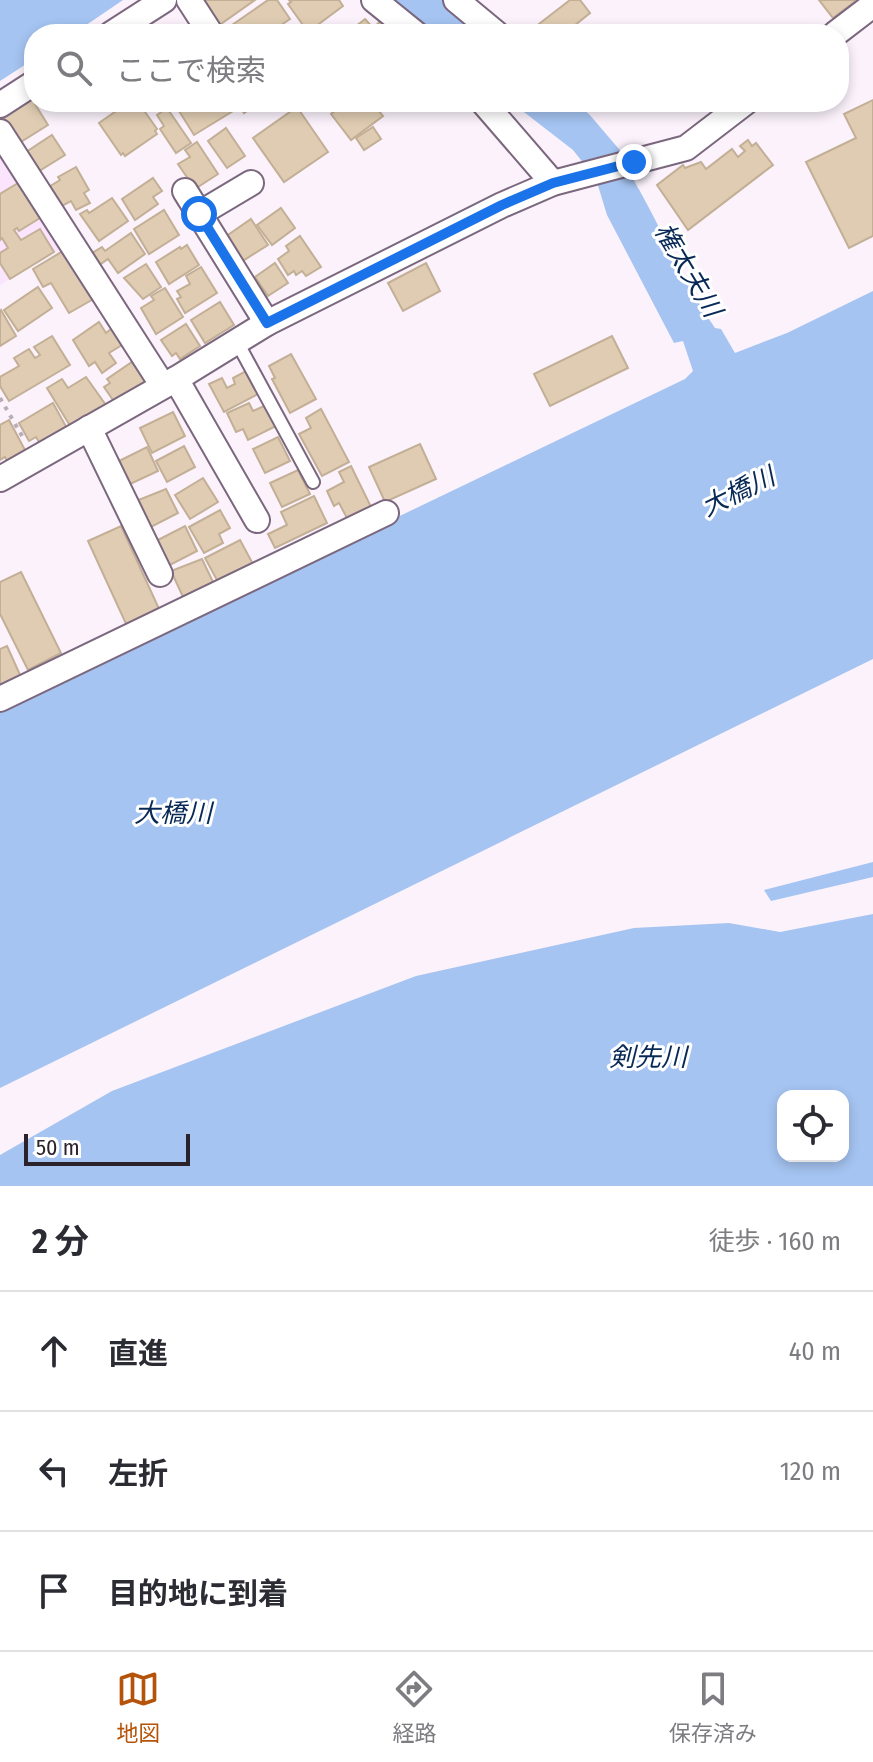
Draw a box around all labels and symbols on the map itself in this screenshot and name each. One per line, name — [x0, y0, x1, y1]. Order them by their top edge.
route end — [616, 144, 652, 180]
route start — [181, 196, 217, 232]
water label: 権太夫川 — [648, 217, 730, 325]
water label: 大橋川 — [696, 460, 783, 523]
water label: 大橋川 — [134, 798, 215, 829]
water label: 剣先川 — [609, 1042, 690, 1073]
scale bar — [24, 1130, 190, 1166]

